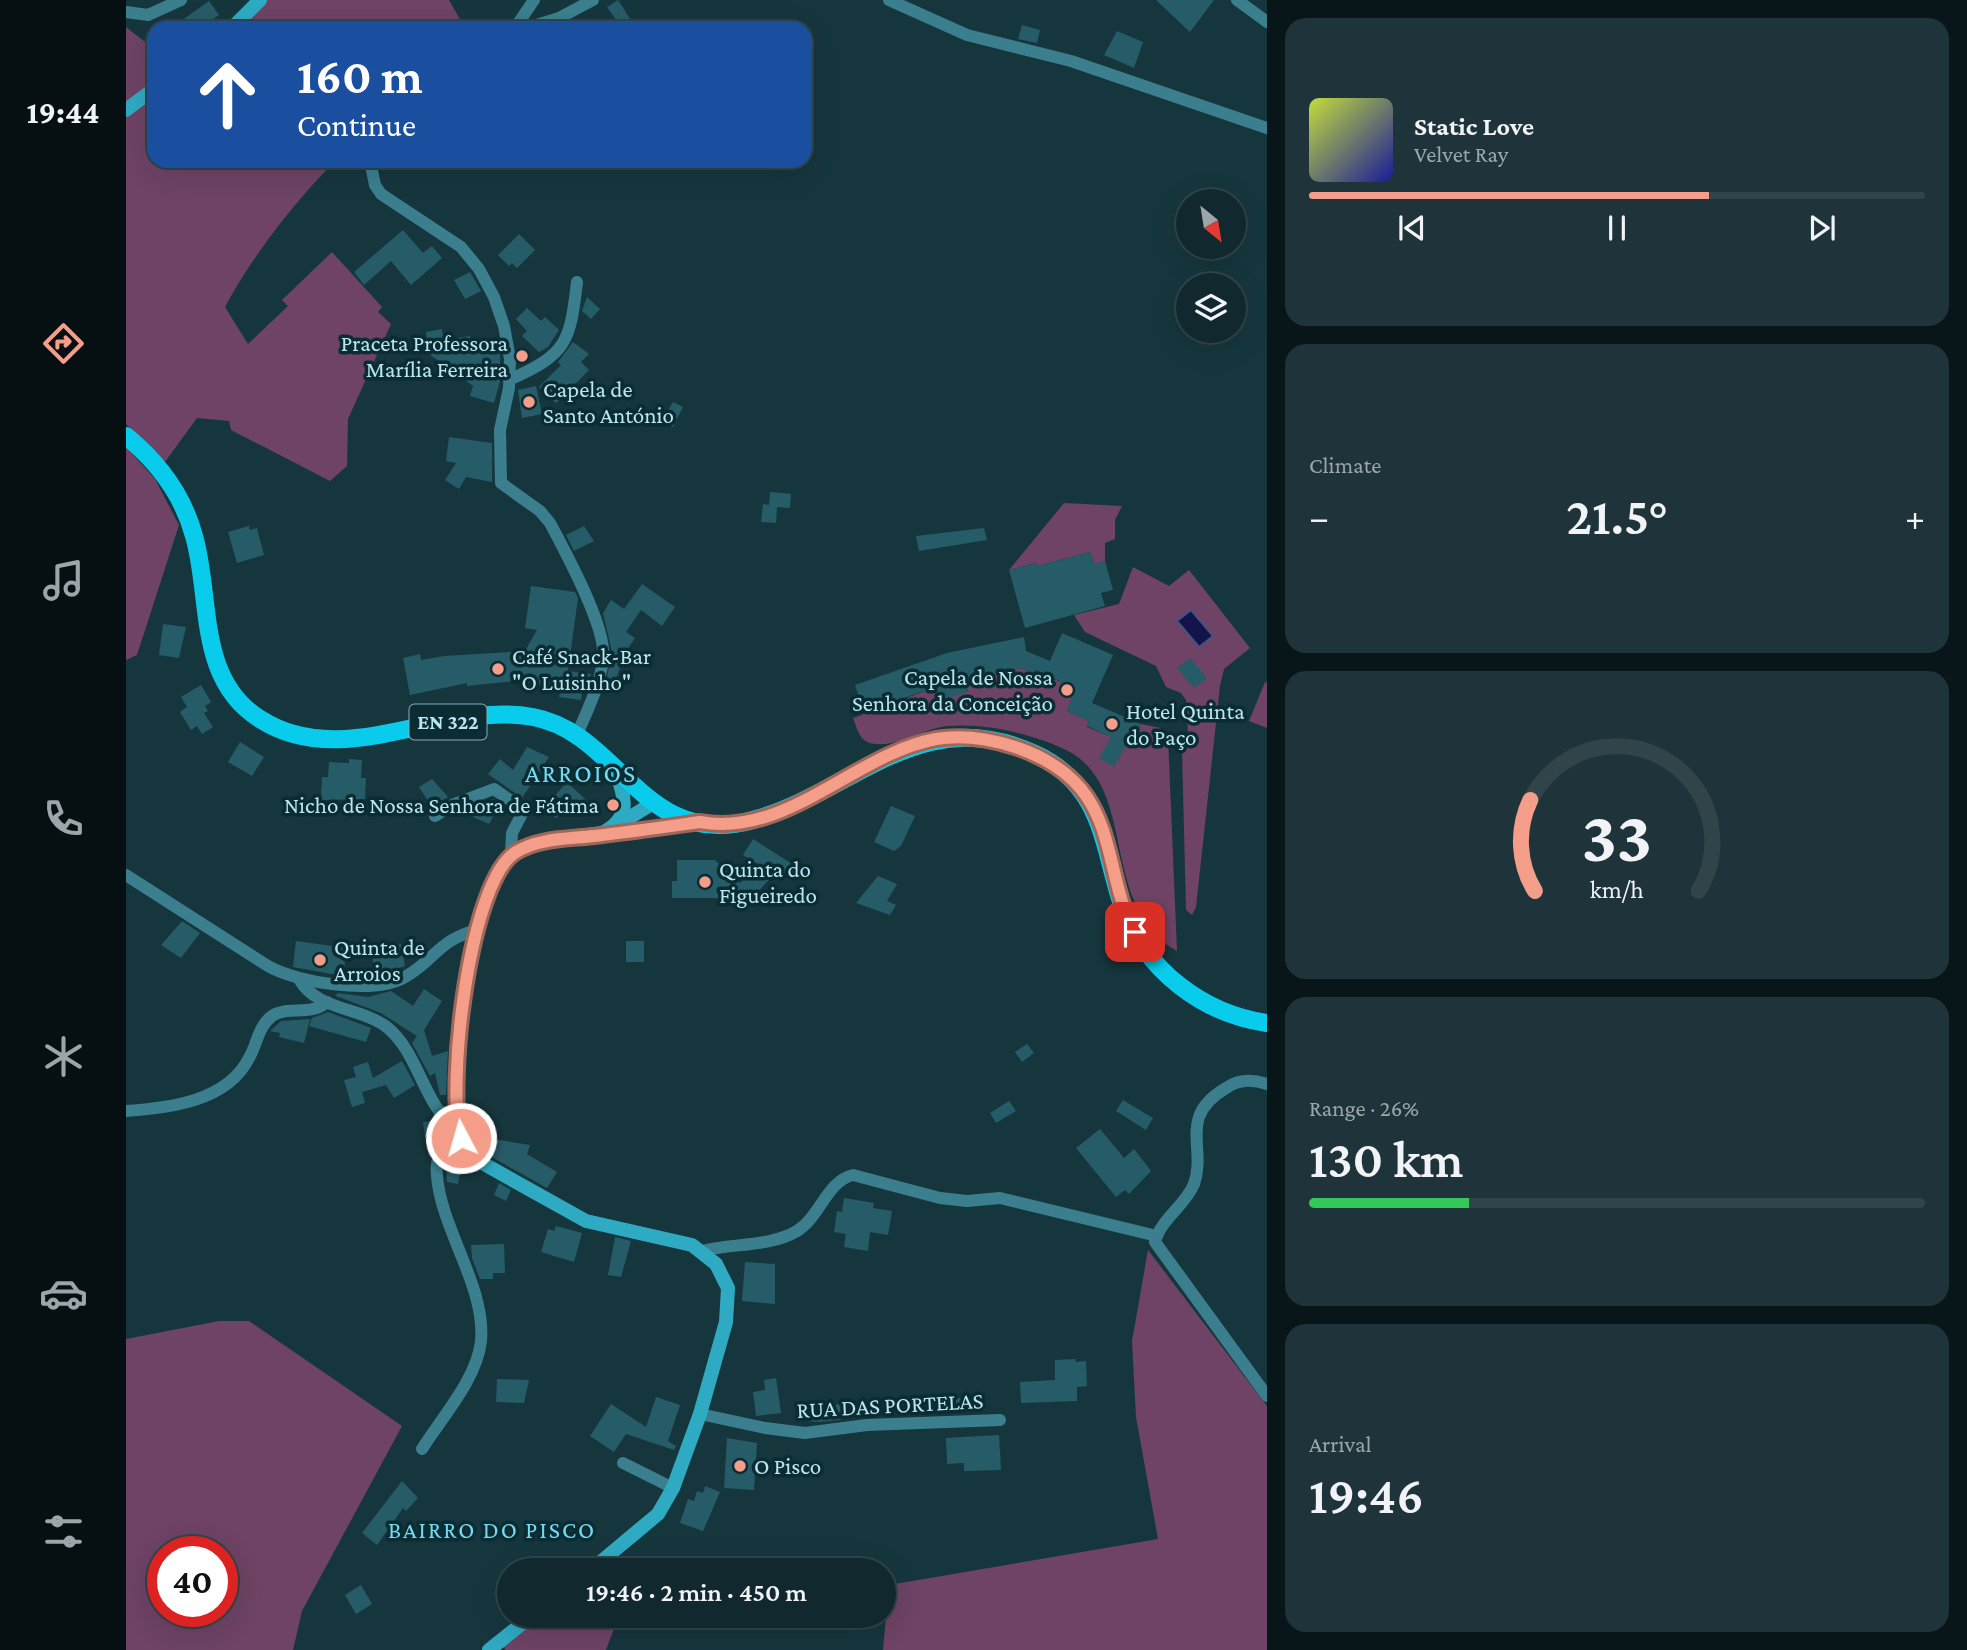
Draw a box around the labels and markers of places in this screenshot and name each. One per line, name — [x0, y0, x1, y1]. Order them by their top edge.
place label: Praceta Professora Marília Ferreira — [341, 330, 508, 382]
marker: Praceta Professora Marília Ferreira — [514, 348, 530, 364]
place label: Capela de Santo António — [543, 376, 674, 428]
marker: Capela de Santo António — [521, 394, 537, 410]
place label: Café Snack-Bar "O Luisinho" — [512, 643, 651, 695]
marker: Café Snack-Bar "O Luisinho" — [490, 661, 506, 677]
place label: Capela de Nossa Senhora da Conceição — [852, 664, 1053, 716]
marker: Capela de Nossa Senhora da Conceição — [1059, 682, 1075, 698]
place label: Hotel Quinta do Paço — [1126, 698, 1245, 750]
marker: Hotel Quinta do Paço — [1104, 716, 1120, 732]
place label: Nicho de Nossa Senhora de Fátima — [284, 792, 599, 818]
marker: Nicho de Nossa Senhora de Fátima — [605, 797, 621, 813]
place label: Quinta do Figueiredo — [719, 856, 817, 908]
marker: Quinta do Figueiredo — [697, 874, 713, 890]
pin — [1105, 902, 1165, 962]
place label: Quinta de Arroios — [334, 934, 425, 986]
marker: Quinta de Arroios — [312, 952, 328, 968]
place label: O Pisco — [754, 1453, 821, 1479]
marker: O Pisco — [732, 1458, 748, 1474]

